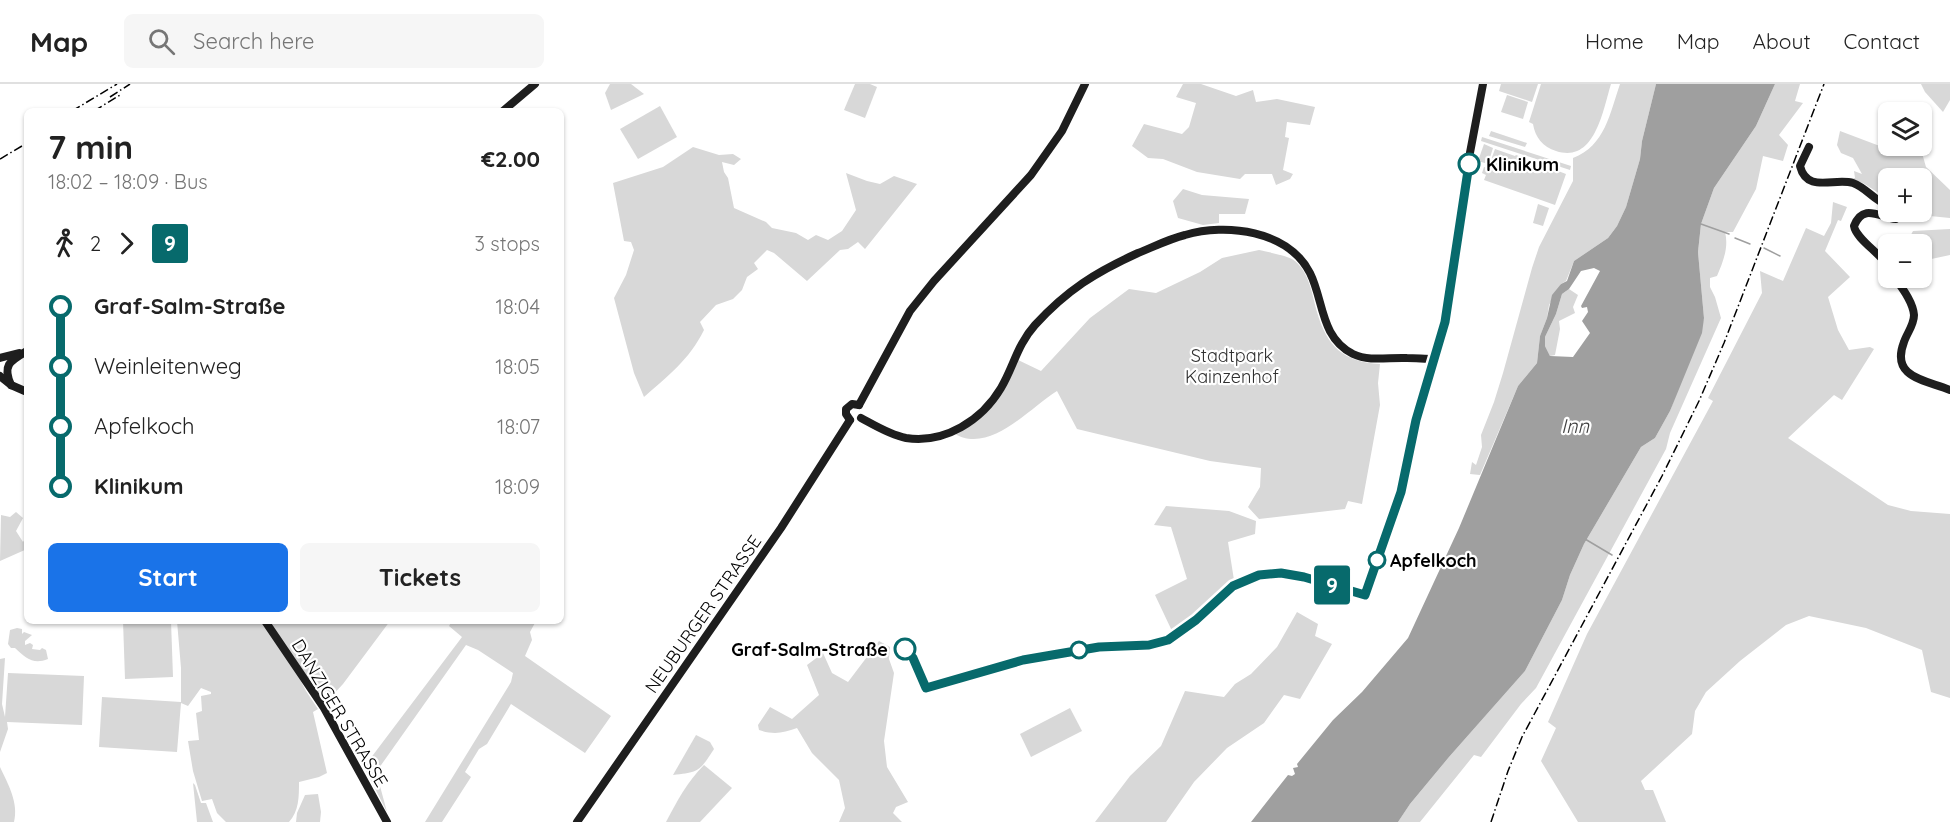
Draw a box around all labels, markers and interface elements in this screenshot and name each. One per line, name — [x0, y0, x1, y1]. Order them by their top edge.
search box — [124, 14, 544, 68]
text: Map — [30, 24, 88, 59]
icon: search — [145, 25, 178, 58]
text: Search here — [193, 27, 315, 55]
text: Home — [1585, 28, 1644, 54]
text: Map — [1677, 28, 1720, 54]
text: About — [1753, 28, 1811, 54]
text: Contact — [1844, 28, 1920, 54]
map controls — [1878, 102, 1932, 288]
button: layers — [1878, 102, 1932, 156]
text: 7 min — [48, 126, 133, 167]
text: €2.00 — [481, 145, 540, 173]
marker: Klinikum — [1458, 153, 1480, 175]
place label: Klinikum — [1486, 153, 1559, 176]
button: + — [1878, 168, 1932, 222]
text: 18:02 – 18:09 · Bus — [48, 169, 208, 194]
icon: walk — [48, 227, 81, 260]
icon: forward — [110, 227, 143, 260]
text: 9 — [164, 230, 176, 256]
text: 2 — [90, 231, 101, 256]
text: 3 stops — [474, 231, 540, 256]
button: − — [1878, 234, 1932, 288]
text: Graf-Salm-Straße — [94, 292, 286, 320]
text: 18:04 — [496, 294, 540, 319]
park label: Stadtpark Kainzenhof — [1185, 344, 1279, 388]
text: Weinleitenweg — [94, 352, 242, 380]
text: 18:05 — [495, 354, 540, 379]
text: Apfelkoch — [94, 412, 195, 440]
water label: Inn — [1561, 413, 1589, 438]
text: 18:07 — [497, 414, 540, 439]
text: Klinikum — [94, 472, 183, 500]
text: 18:09 — [495, 474, 540, 499]
street label: NEUBURGER STRASSE — [640, 531, 766, 697]
button: Start — [48, 543, 288, 612]
button: Tickets — [300, 543, 540, 612]
place label: Apfelkoch — [1390, 549, 1477, 572]
marker: Apfelkoch — [1368, 551, 1386, 569]
line badge: 9 — [1312, 566, 1352, 604]
text: 9 — [1326, 572, 1338, 598]
street label: DANZIGER STRASSE — [287, 635, 393, 791]
place label: Graf-Salm-Straße — [731, 638, 888, 661]
marker: Graf-Salm-Straße — [894, 638, 916, 660]
unlabelled marker — [1070, 641, 1088, 659]

